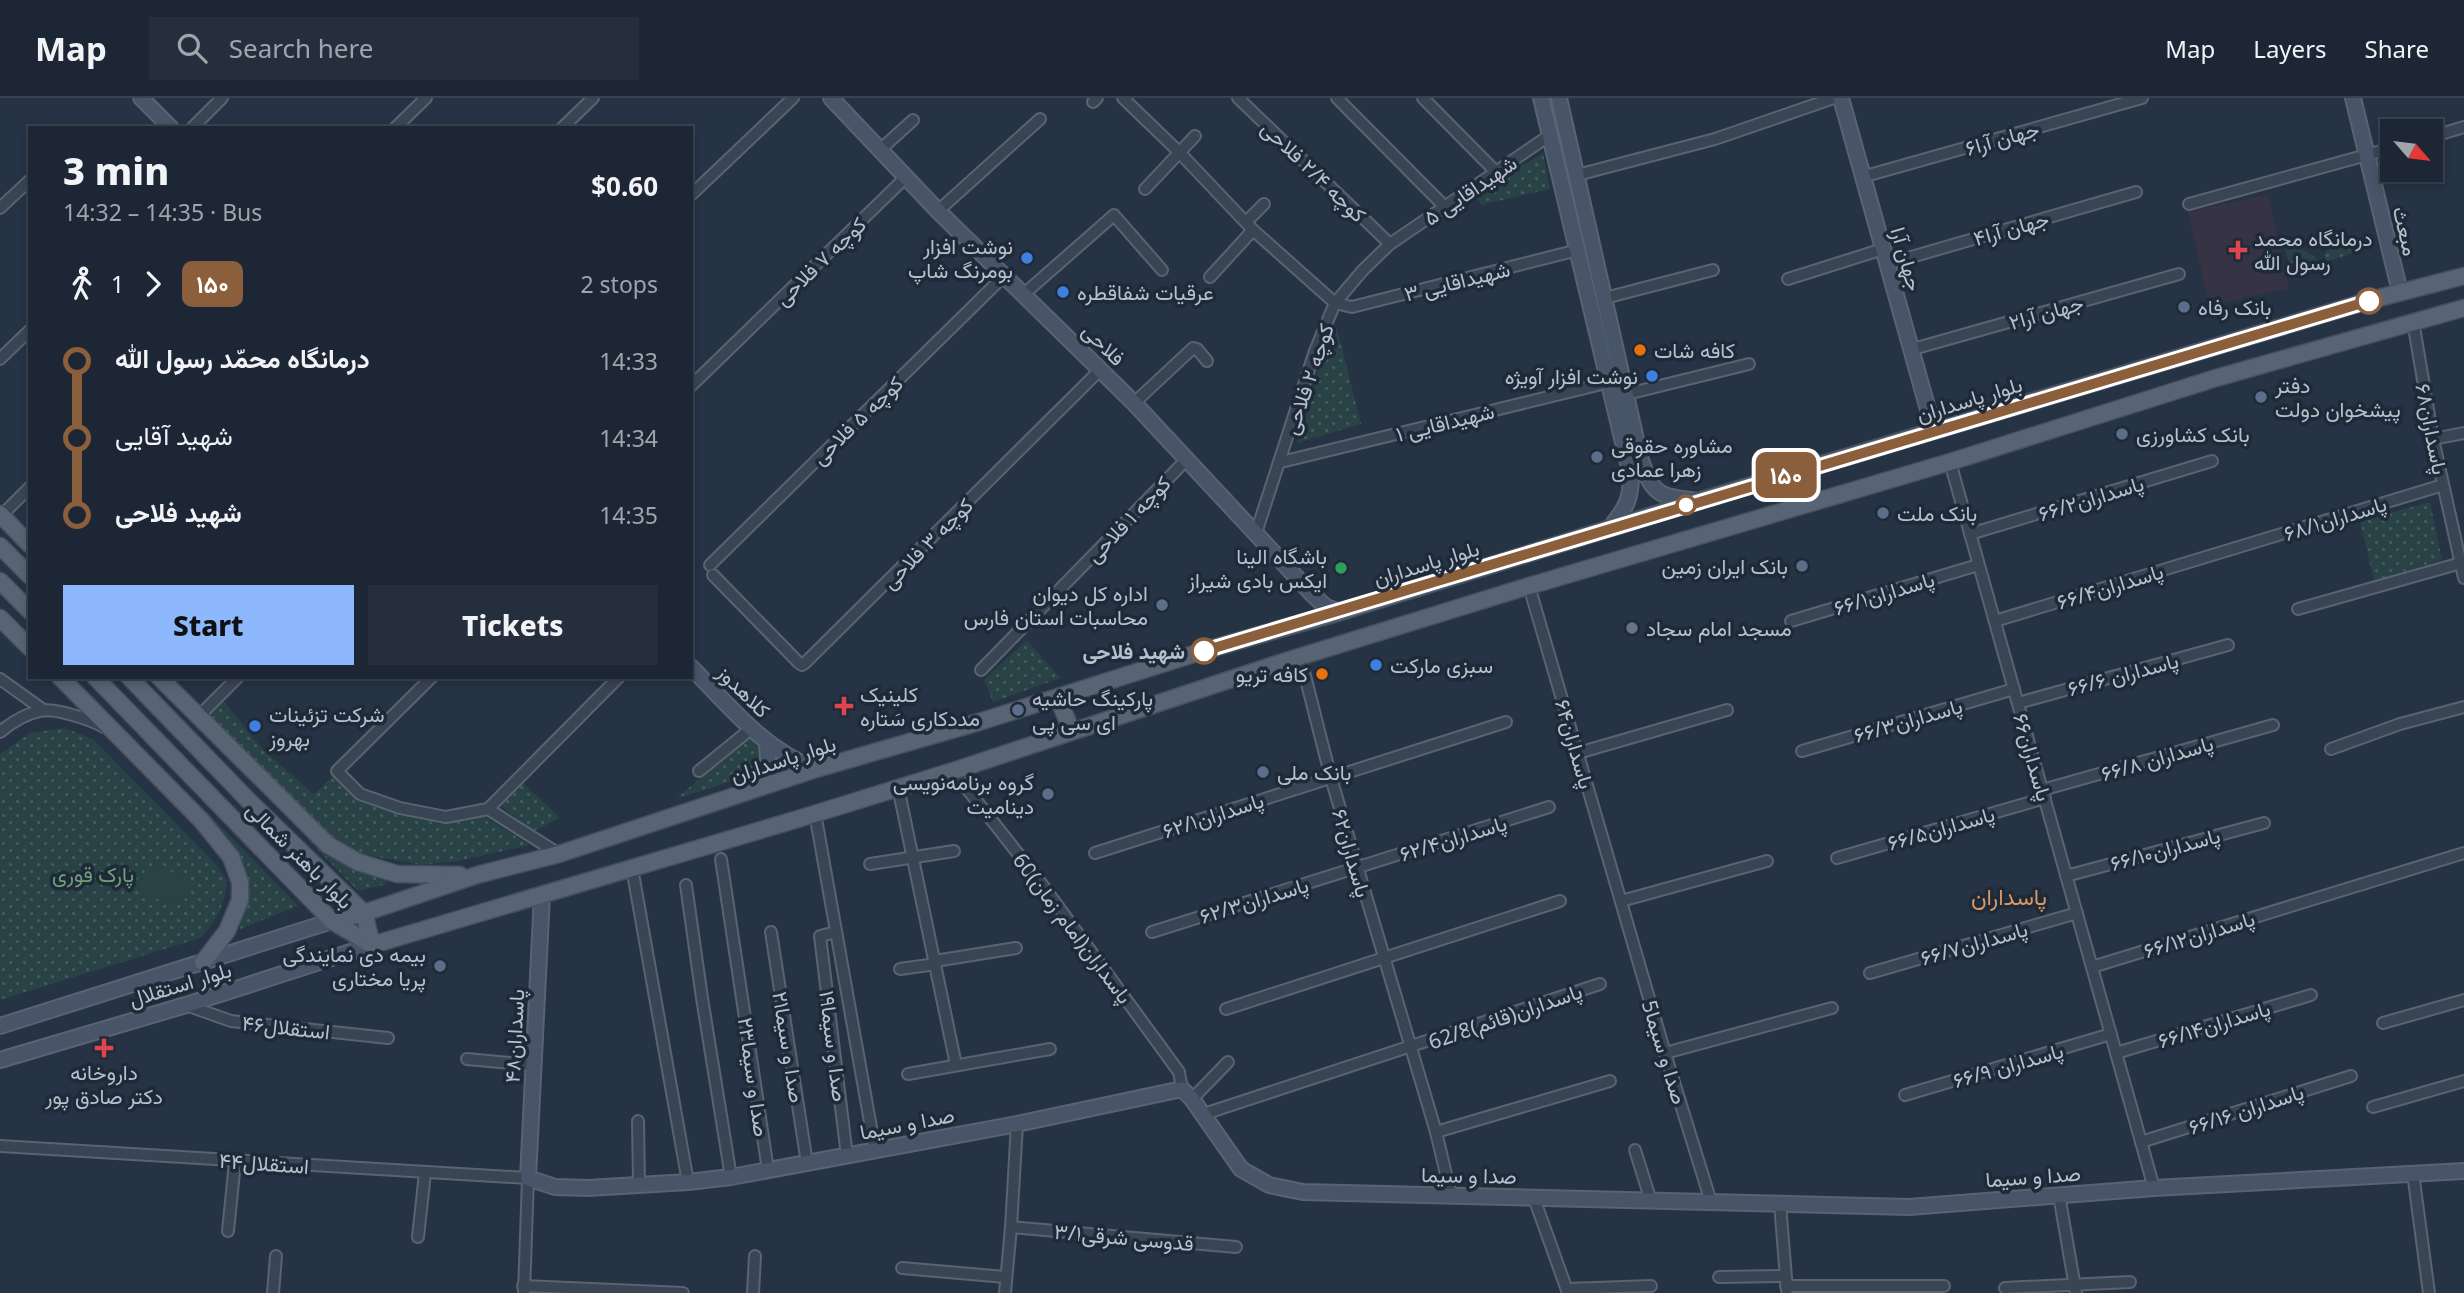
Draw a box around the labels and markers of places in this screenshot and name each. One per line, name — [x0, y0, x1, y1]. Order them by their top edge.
place label: درمانگاه محمد رسول الله — [2254, 224, 2372, 276]
place label: نوشت افزار بومرنگ شاپ — [908, 232, 1013, 285]
marker: درمانگاه محمد رسول الله — [2228, 240, 2248, 260]
marker: نوشت افزار بومرنگ شاپ — [1019, 250, 1035, 266]
place label: عرقیات شفاقطره — [1077, 278, 1214, 306]
marker: عرقیات شفاقطره — [1055, 284, 1071, 300]
unlabelled marker — [2356, 288, 2382, 314]
place label: بانک رفاه — [2198, 293, 2272, 321]
marker: بانک رفاه — [2176, 299, 2192, 315]
place label: کافه شات — [1654, 336, 1735, 364]
marker: کافه شات — [1632, 342, 1648, 358]
place label: نوشت افزار آویژه — [1505, 362, 1638, 390]
marker: نوشت افزار آویژه — [1644, 368, 1660, 384]
place label: دفتر پیشخوان دولت — [2274, 371, 2401, 424]
marker: دفتر پیشخوان دولت — [2253, 389, 2269, 405]
place label: بانک کشاورزی — [2136, 420, 2250, 448]
marker: بانک کشاورزی — [2114, 426, 2130, 442]
place label: مشاوره حقوقی زهرا عمادی — [1611, 431, 1733, 483]
marker: مشاوره حقوقی زهرا عمادی — [1589, 449, 1605, 465]
unlabelled marker — [1676, 495, 1696, 515]
place label: بانک ملت — [1897, 499, 1977, 527]
marker: بانک ملت — [1875, 505, 1891, 521]
place label: باشگاه الینا ایکس بادی شیراز — [1187, 542, 1327, 594]
place label: بانک ایران زمین — [1662, 552, 1788, 580]
marker: بانک ایران زمین — [1794, 558, 1810, 574]
marker: باشگاه الینا ایکس بادی شیراز — [1333, 560, 1349, 576]
place label: اداره کل دیوان محاسبات استان فارس — [964, 579, 1148, 631]
marker: اداره کل دیوان محاسبات استان فارس — [1154, 597, 1170, 613]
place label: مسجد امام سجاد — [1646, 614, 1792, 643]
marker: مسجد امام سجاد — [1624, 620, 1640, 636]
place label: شهید فلاحی — [1083, 637, 1185, 665]
marker: شهید فلاحی — [1191, 638, 1217, 664]
place label: سبزی مارکت — [1390, 651, 1493, 679]
marker: سبزی مارکت — [1368, 657, 1384, 673]
place label: کافه تریو — [1236, 660, 1308, 688]
marker: کافه تریو — [1314, 666, 1330, 682]
place label: کلینیک مددکاری سَتاره — [860, 680, 980, 732]
place label: پارکینگ حاشیه ای سی پی — [1032, 684, 1153, 737]
marker: کلینیک مددکاری سَتاره — [834, 696, 854, 716]
place label: شرکت تزئینات بهروز — [268, 700, 385, 752]
marker: پارکینگ حاشیه ای سی پی — [1010, 702, 1026, 718]
marker: شرکت تزئینات بهروز — [247, 718, 263, 734]
place label: بانک ملی — [1277, 758, 1351, 786]
marker: بانک ملی — [1255, 764, 1271, 780]
place label: گروه برنامه‌نویسی دینامیت — [893, 768, 1034, 820]
marker: گروه برنامه‌نویسی دینامیت — [1040, 786, 1056, 802]
place label: بیمه دی نمایندگی پریا مختاری — [282, 940, 426, 993]
marker: بیمه دی نمایندگی پریا مختاری — [432, 958, 448, 974]
marker: داروخانه دکتر صادق پور — [96, 1040, 112, 1056]
place label: داروخانه دکتر صادق پور — [44, 1058, 163, 1111]

